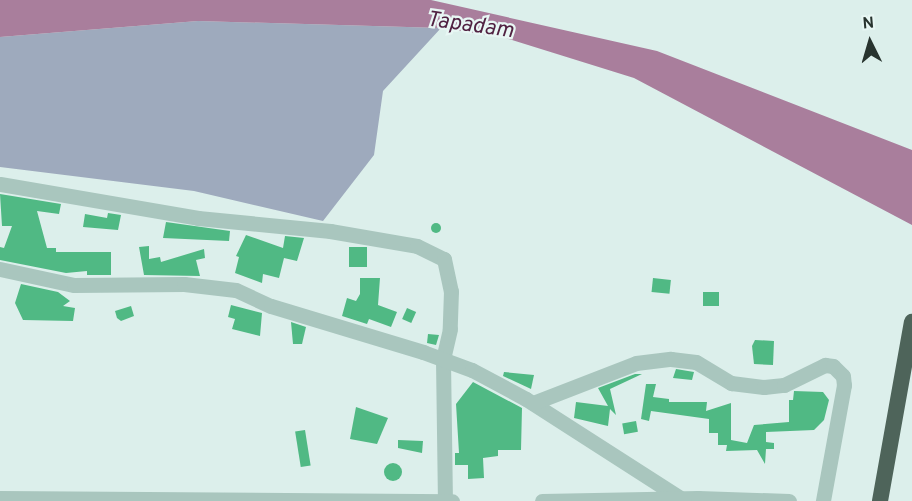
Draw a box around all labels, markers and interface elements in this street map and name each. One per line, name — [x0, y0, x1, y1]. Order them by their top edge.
water label: Tapadam — [425, 7, 515, 45]
north arrow — [840, 12, 900, 72]
text: N — [862, 14, 875, 35]

